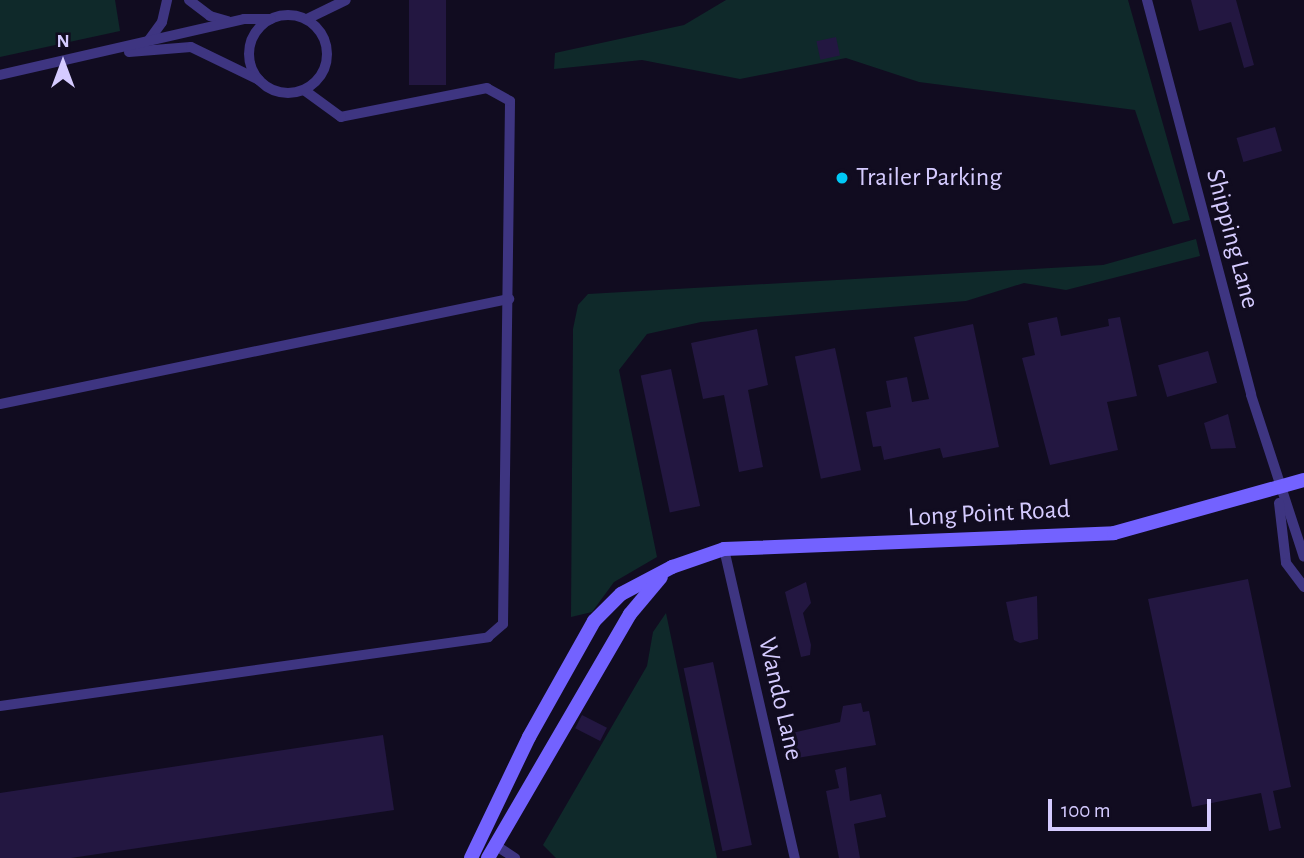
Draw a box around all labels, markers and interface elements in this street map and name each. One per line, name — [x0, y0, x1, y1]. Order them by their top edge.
north arrow — [28, 28, 98, 98]
text: N — [56, 32, 70, 51]
place label: Trailer Parking — [856, 162, 1002, 194]
street label: Shipping Lane — [1198, 166, 1266, 312]
marker: Trailer Parking — [834, 170, 850, 186]
street label: Long Point Road — [907, 494, 1071, 534]
street label: Wando Lane — [751, 634, 809, 764]
scale bar — [1052, 784, 1215, 828]
text: 100 m — [1061, 800, 1111, 821]

